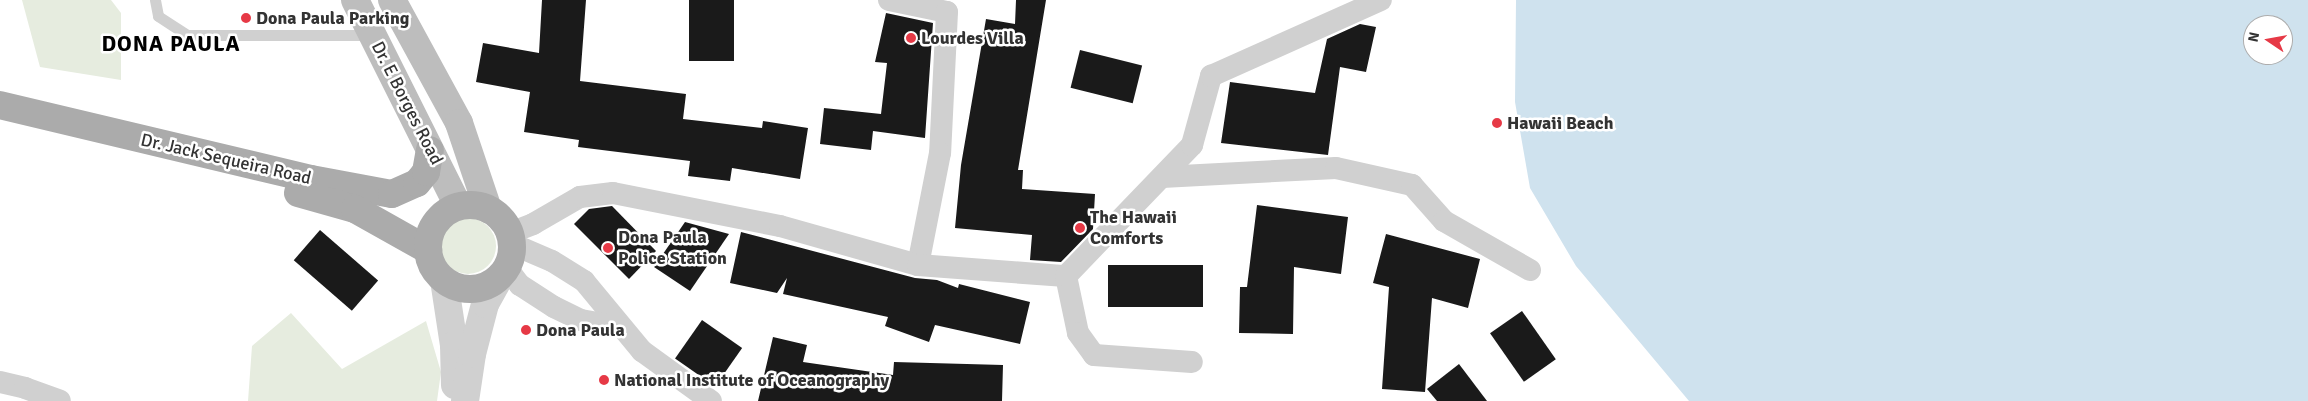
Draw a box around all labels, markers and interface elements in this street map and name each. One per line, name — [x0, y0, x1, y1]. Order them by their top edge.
place label: Dona Paula Parking — [256, 7, 409, 29]
marker: Dona Paula Parking — [240, 12, 252, 24]
north arrow — [2243, 15, 2293, 65]
place label: Lourdes Villa — [921, 27, 1024, 49]
text: N — [2244, 30, 2263, 44]
district label: DONA PAULA — [100, 31, 242, 57]
marker: Lourdes Villa — [905, 32, 917, 44]
street label: Dr. E Borges Road — [367, 38, 447, 168]
place label: Hawaii Beach — [1507, 112, 1613, 134]
marker: Hawaii Beach — [1491, 117, 1503, 129]
street label: Dr. Jack Sequeira Road — [139, 129, 313, 189]
place label: The Hawaii Comforts — [1090, 207, 1177, 250]
marker: The Hawaii Comforts — [1074, 222, 1086, 234]
place label: Dona Paula Police Station — [618, 227, 727, 270]
marker: Dona Paula Police Station — [602, 242, 614, 254]
place label: Dona Paula — [536, 319, 625, 341]
marker: Dona Paula — [520, 324, 532, 336]
place label: National Institute of Oceanography — [614, 369, 889, 391]
marker: National Institute of Oceanography — [598, 374, 610, 386]

